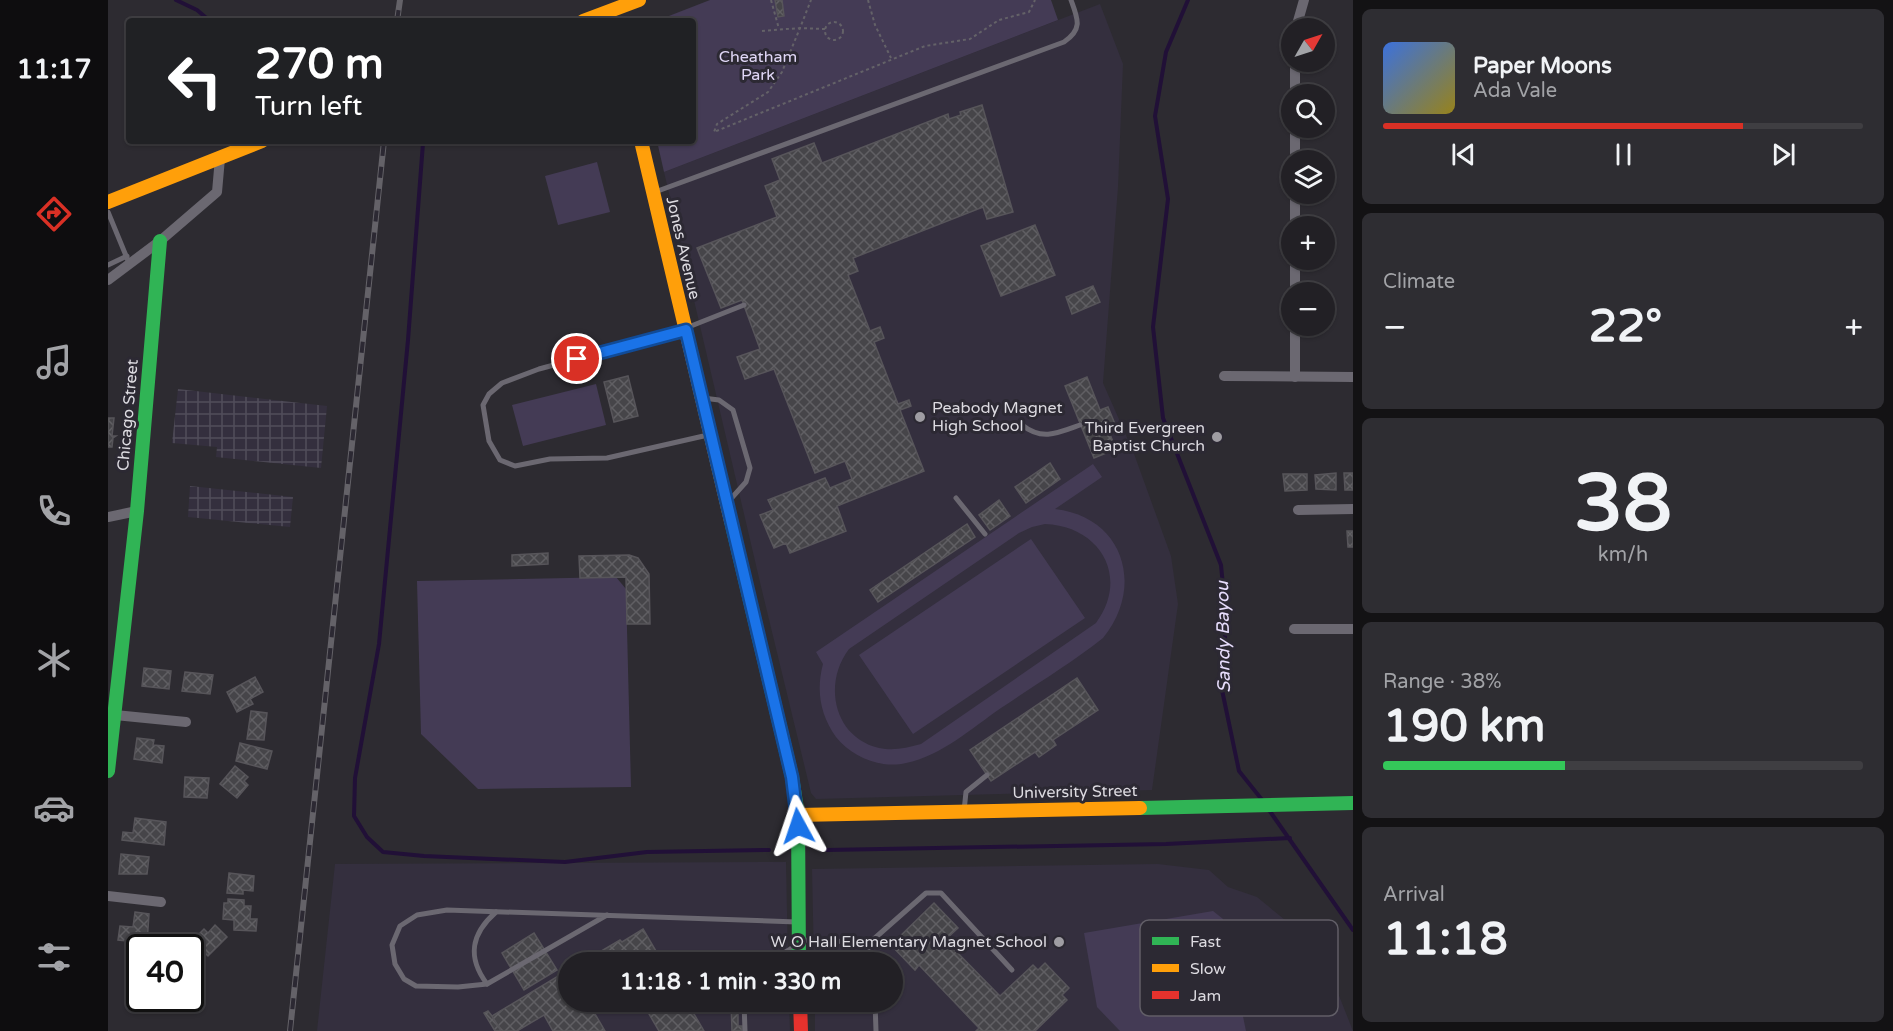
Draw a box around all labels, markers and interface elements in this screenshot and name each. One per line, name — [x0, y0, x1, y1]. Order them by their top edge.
north arrow — [1281, 18, 1335, 72]
map controls — [1281, 18, 1335, 336]
text: 270 m — [255, 39, 384, 90]
icon: left — [156, 42, 234, 120]
park label: Cheatham Park — [719, 47, 797, 85]
text: 11:17 — [17, 53, 91, 86]
text: Paper Moons — [1473, 53, 1612, 79]
text: Ada Vale — [1473, 79, 1557, 103]
button: search — [1281, 84, 1335, 138]
text: Turn left — [255, 90, 362, 123]
icon: previous — [1447, 138, 1480, 171]
icon: pause — [1607, 138, 1640, 171]
icon: next — [1767, 138, 1800, 171]
button: layers — [1281, 150, 1335, 204]
icon: directions — [33, 193, 75, 235]
street label: Jones Avenue — [661, 195, 705, 301]
button: + — [1281, 216, 1335, 270]
text: Climate — [1383, 270, 1455, 294]
button: − — [1281, 282, 1335, 336]
text: 22° — [1589, 300, 1662, 354]
text: − — [1383, 308, 1407, 347]
text: + — [1844, 308, 1863, 347]
pin — [551, 333, 602, 384]
icon: music — [33, 341, 75, 383]
icon: arrive — [560, 342, 593, 375]
street label: Chicago Street — [113, 358, 143, 472]
place label: Peabody Magnet High School — [932, 398, 1063, 436]
marker: Peabody Magnet High School — [913, 410, 927, 424]
place label: Third Evergreen Baptist Church — [1084, 418, 1205, 456]
marker: Third Evergreen Baptist Church — [1210, 430, 1224, 444]
text: 38 — [1574, 457, 1672, 551]
icon: phone — [33, 490, 75, 532]
text: km/h — [1598, 543, 1648, 567]
water label: Sandy Bayou — [1211, 580, 1235, 693]
icon: climate — [33, 639, 75, 681]
text: Range · 38% — [1383, 670, 1502, 694]
text: 190 km — [1383, 700, 1545, 754]
street label: University Street — [1012, 781, 1138, 803]
icon: car — [33, 787, 75, 829]
position arrow — [766, 794, 830, 858]
text: Arrival — [1383, 883, 1445, 907]
text: 11:18 — [1383, 913, 1508, 967]
legend — [1140, 920, 1338, 1016]
place label: W O Hall Elementary Magnet School — [771, 932, 1047, 952]
text: Fast — [1190, 932, 1221, 952]
speed limit sign: 40 — [126, 934, 204, 1012]
marker: W O Hall Elementary Magnet School — [1052, 935, 1066, 949]
icon: filters — [33, 936, 75, 978]
text: Slow — [1190, 959, 1226, 979]
text: 11:18 · 1 min · 330 m — [620, 969, 841, 995]
text: Jam — [1190, 986, 1221, 1006]

